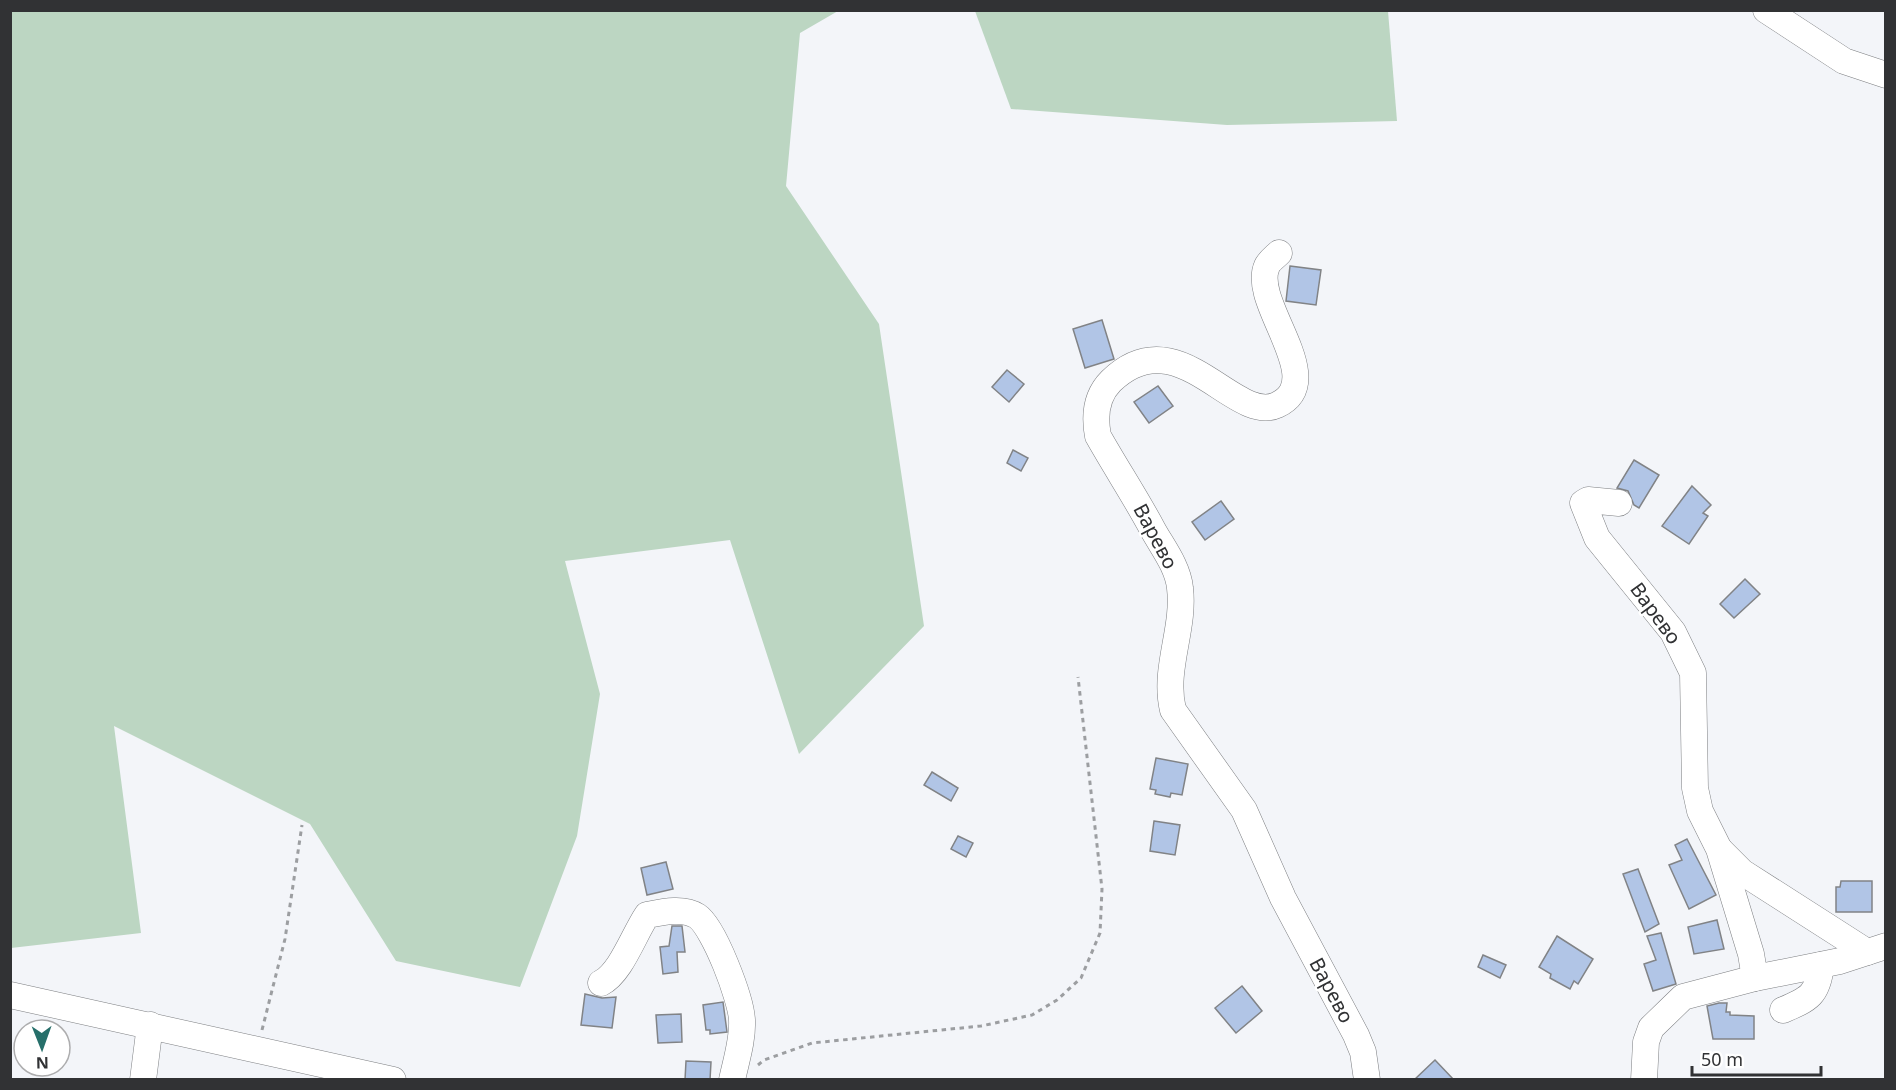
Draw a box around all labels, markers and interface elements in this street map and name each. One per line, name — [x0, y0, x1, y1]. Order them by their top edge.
street label: Варево — [1128, 499, 1184, 573]
street label: Варево — [1624, 577, 1688, 649]
street label: Варево — [1304, 953, 1360, 1027]
north arrow — [12, 1018, 72, 1078]
scale bar — [1692, 1039, 1821, 1077]
text: 50 m — [1701, 1047, 1743, 1071]
text: N — [36, 1052, 49, 1074]

